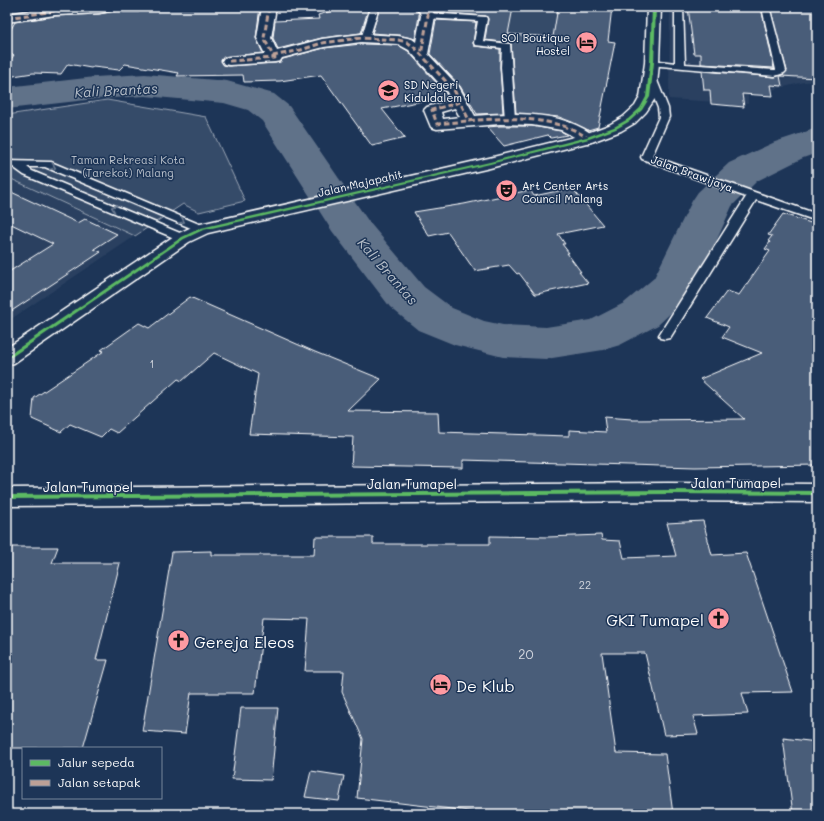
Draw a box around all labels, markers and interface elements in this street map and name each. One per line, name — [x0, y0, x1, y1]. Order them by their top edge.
place label: SO! Boutique Hostel — [501, 30, 570, 58]
hotel icon: SO! Boutique Hostel — [573, 30, 599, 56]
school or university icon: SD Negeri Kiduldalem 1 — [375, 77, 401, 103]
place label: SD Negeri Kiduldalem 1 — [404, 77, 470, 105]
water label: Kali Brantas — [74, 78, 158, 102]
street label: Jalan Brawijaya — [649, 151, 735, 195]
park label: Taman Rekreasi Kota (Tarekot) Malang — [71, 152, 185, 180]
one-way arrow — [50, 163, 57, 171]
street label: Jalan Majapahit — [316, 166, 404, 200]
theatre icon: Art Center Arts Council Malang — [493, 178, 519, 204]
place label: Art Center Arts Council Malang — [522, 178, 608, 206]
one-way arrow — [110, 205, 118, 213]
one-way arrow — [178, 216, 186, 224]
water label: Kali Brantas — [353, 233, 423, 309]
house number: 1 — [150, 356, 154, 371]
street label: Jalan Tumapel — [691, 474, 781, 491]
street label: Jalan Tumapel — [367, 475, 457, 492]
street label: Jalan Tumapel — [43, 478, 133, 495]
house number: 22 — [579, 577, 591, 592]
church icon: GKI Tumapel — [706, 606, 732, 632]
place label: GKI Tumapel — [606, 609, 704, 630]
church icon: Gereja Eleos — [165, 628, 191, 654]
place label: Gereja Eleos — [194, 631, 295, 652]
house number: 20 — [518, 645, 534, 662]
hotel icon: De Klub — [428, 672, 454, 698]
place label: De Klub — [456, 675, 515, 696]
legend — [22, 747, 162, 799]
text: Jalur sepeda — [58, 754, 135, 770]
text: Jalan setapak — [58, 774, 140, 790]

